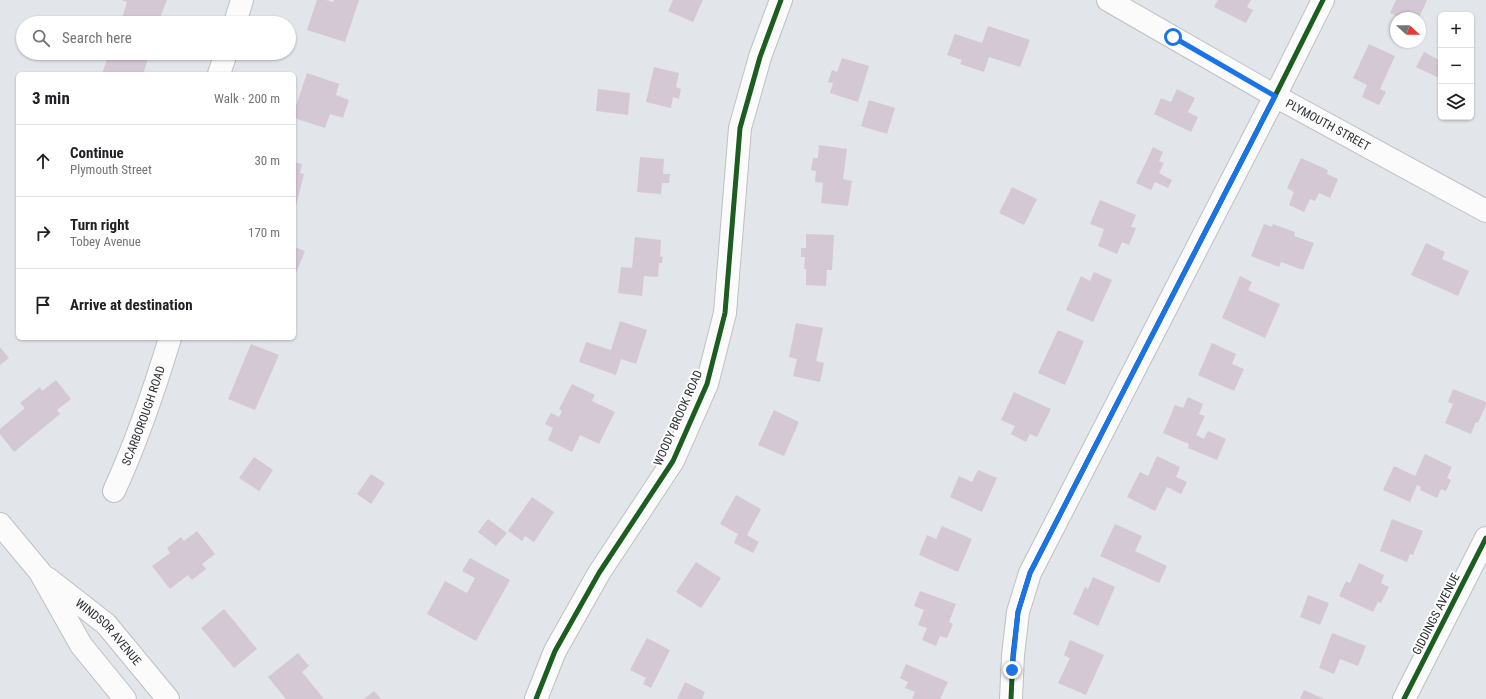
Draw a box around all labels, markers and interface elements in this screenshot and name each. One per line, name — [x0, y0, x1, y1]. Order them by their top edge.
north arrow — [1390, 12, 1426, 48]
map controls — [1438, 12, 1474, 120]
button: + — [1438, 12, 1474, 48]
search box — [16, 16, 296, 60]
icon: search — [30, 27, 52, 49]
route start — [1164, 28, 1182, 46]
text: Search here — [62, 29, 132, 47]
button: − — [1438, 48, 1474, 84]
button: layers — [1438, 84, 1474, 120]
text: 3 min — [32, 88, 70, 108]
text: Walk · 200 m — [214, 91, 280, 106]
street label: PLYMOUTH STREET — [1283, 96, 1373, 154]
text: Continue — [70, 144, 124, 162]
icon: ahead — [32, 150, 54, 172]
text: 30 m — [254, 153, 280, 168]
text: Plymouth Street — [70, 162, 152, 177]
text: Turn right — [70, 216, 129, 234]
icon: right — [32, 222, 54, 244]
text: 170 m — [248, 225, 280, 240]
text: Tobey Avenue — [70, 234, 141, 249]
icon: arrive — [32, 294, 54, 316]
text: Arrive at destination — [70, 296, 193, 314]
street label: SCARBOROUGH ROAD — [119, 364, 168, 468]
street label: WOODY BROOK ROAD — [651, 368, 705, 468]
street label: GIDDINGS AVENUE — [1409, 571, 1463, 657]
street label: WINDSOR AVENUE — [73, 596, 144, 668]
route end — [1003, 661, 1021, 679]

